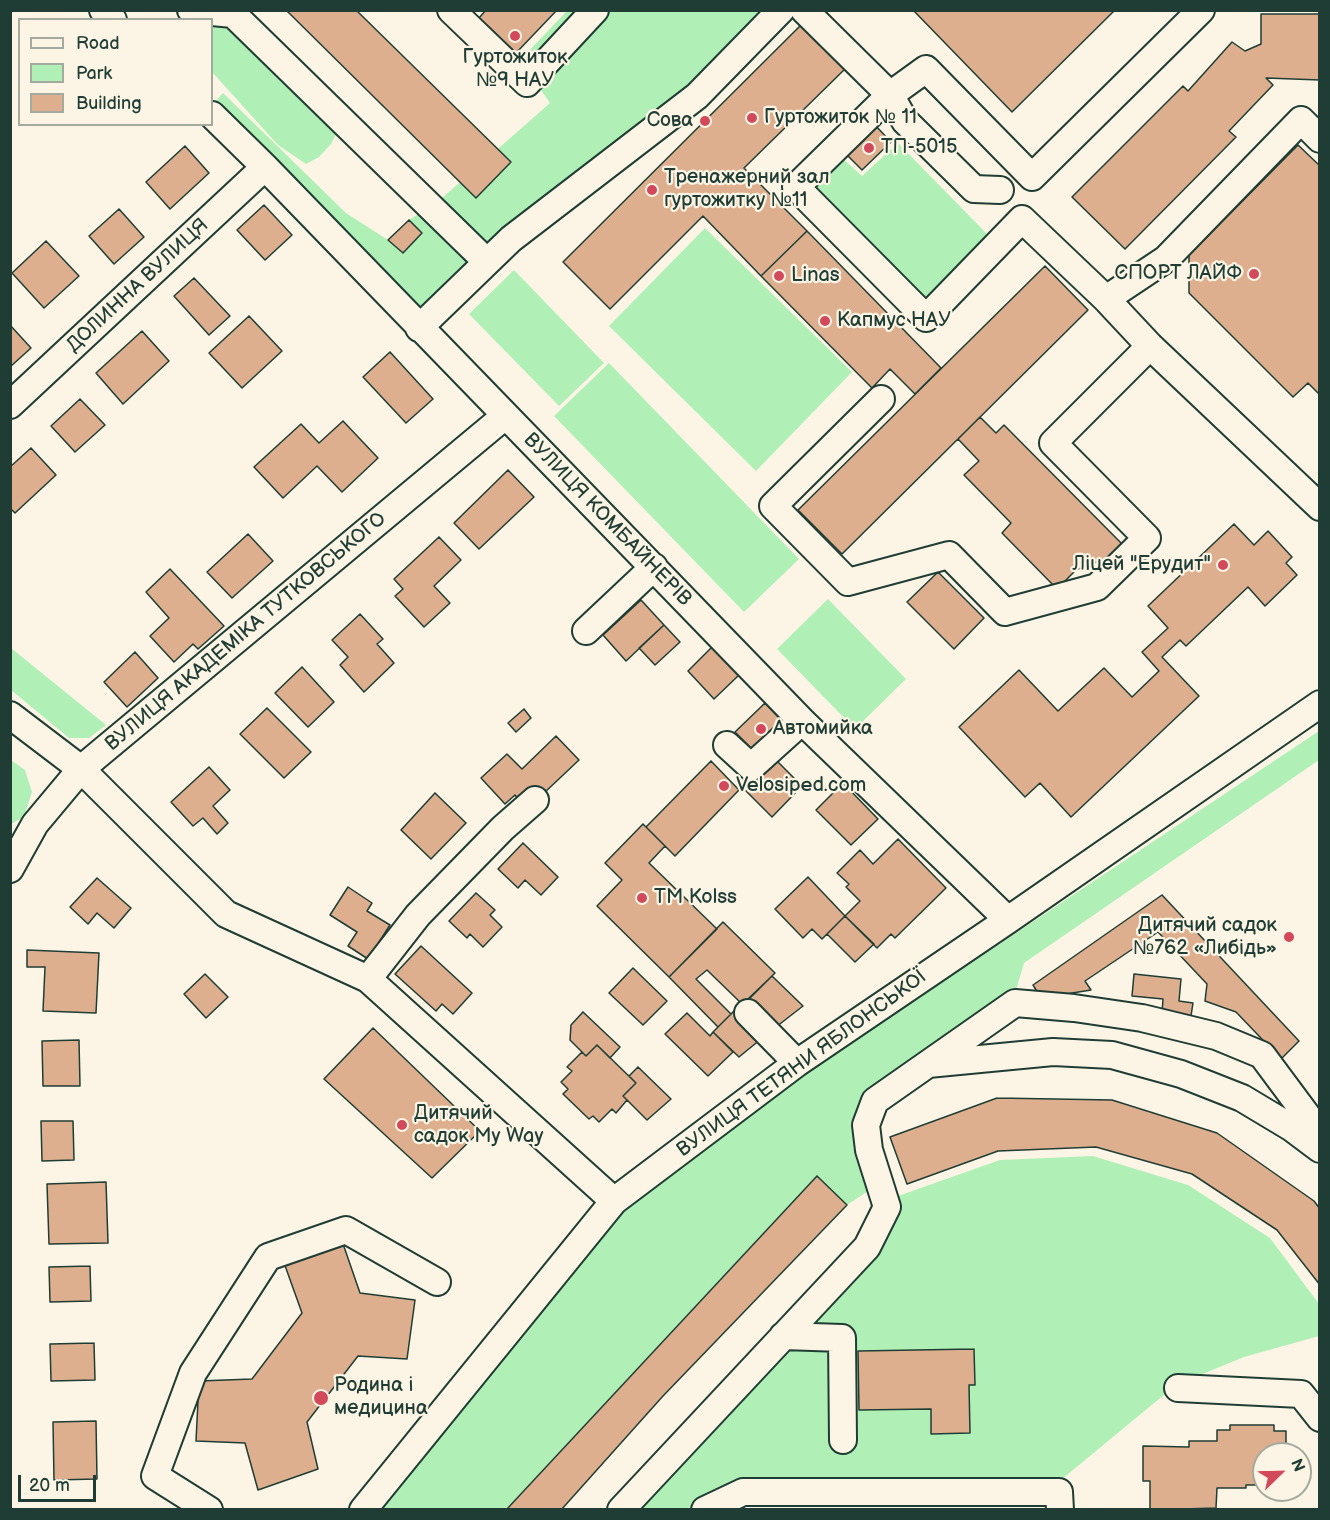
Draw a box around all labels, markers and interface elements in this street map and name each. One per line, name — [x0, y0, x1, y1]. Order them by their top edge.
legend — [18, 18, 213, 126]
marker: Гуртожиток №9 НАУ — [508, 29, 522, 43]
text: Road — [76, 33, 120, 54]
place label: Гуртожиток №9 НАУ — [462, 46, 568, 93]
text: Park — [76, 63, 112, 84]
text: Building — [76, 93, 142, 114]
place label: Гуртожиток № 11 — [764, 106, 917, 130]
place label: Сова — [647, 109, 693, 133]
marker: Гуртожиток № 11 — [745, 111, 759, 125]
marker: Сова — [698, 114, 712, 128]
place label: ТП-5015 — [881, 136, 957, 160]
marker: ТП-5015 — [862, 141, 876, 155]
place label: Тренажерний зал гуртожитку №11 — [664, 166, 830, 213]
marker: Тренажерний зал гуртожитку №11 — [645, 183, 659, 197]
street label: ДОЛИННА ВУЛИЦЯ — [62, 214, 214, 358]
place label: СПОРТ ЛАЙФ — [1114, 262, 1242, 286]
place label: Linas — [791, 264, 840, 288]
marker: СПОРТ ЛАЙФ — [1247, 267, 1261, 281]
marker: Linas — [772, 269, 786, 283]
place label: Капмус НАУ — [837, 309, 951, 333]
marker: Капмус НАУ — [818, 314, 832, 328]
street label: ВУЛИЦЯ КОМБАЙНЕРІВ — [518, 428, 696, 612]
street label: ВУЛИЦЯ АКАДЕМІКА ТУТКОВСЬКОГО — [101, 507, 391, 757]
place label: Ліцей "Ерудит" — [1073, 553, 1211, 577]
marker: Ліцей "Ерудит" — [1216, 558, 1230, 572]
place label: Автомийка — [773, 717, 873, 741]
marker: Автомийка — [754, 722, 768, 736]
place label: Velosiped.com — [736, 774, 866, 798]
marker: Velosiped.com — [717, 779, 731, 793]
place label: TM Kolss — [654, 886, 737, 910]
marker: TM Kolss — [635, 891, 649, 905]
place label: Дитячий садок №762 «Либідь» — [1133, 914, 1277, 961]
marker: Дитячий садок №762 «Либідь» — [1282, 930, 1296, 944]
street label: ВУЛИЦЯ ТЕТЯНИ ЯБЛОНСЬКОЇ — [673, 965, 931, 1163]
place label: Дитячий садок My Way — [414, 1102, 543, 1149]
marker: Дитячий садок My Way — [395, 1118, 409, 1132]
place label: Родина і медицина — [334, 1374, 428, 1421]
marker: Родина і медицина — [312, 1389, 330, 1407]
north arrow — [1252, 1442, 1312, 1502]
text: N — [1286, 1456, 1308, 1475]
scale bar — [21, 1463, 99, 1501]
text: 20 m — [29, 1475, 70, 1496]

